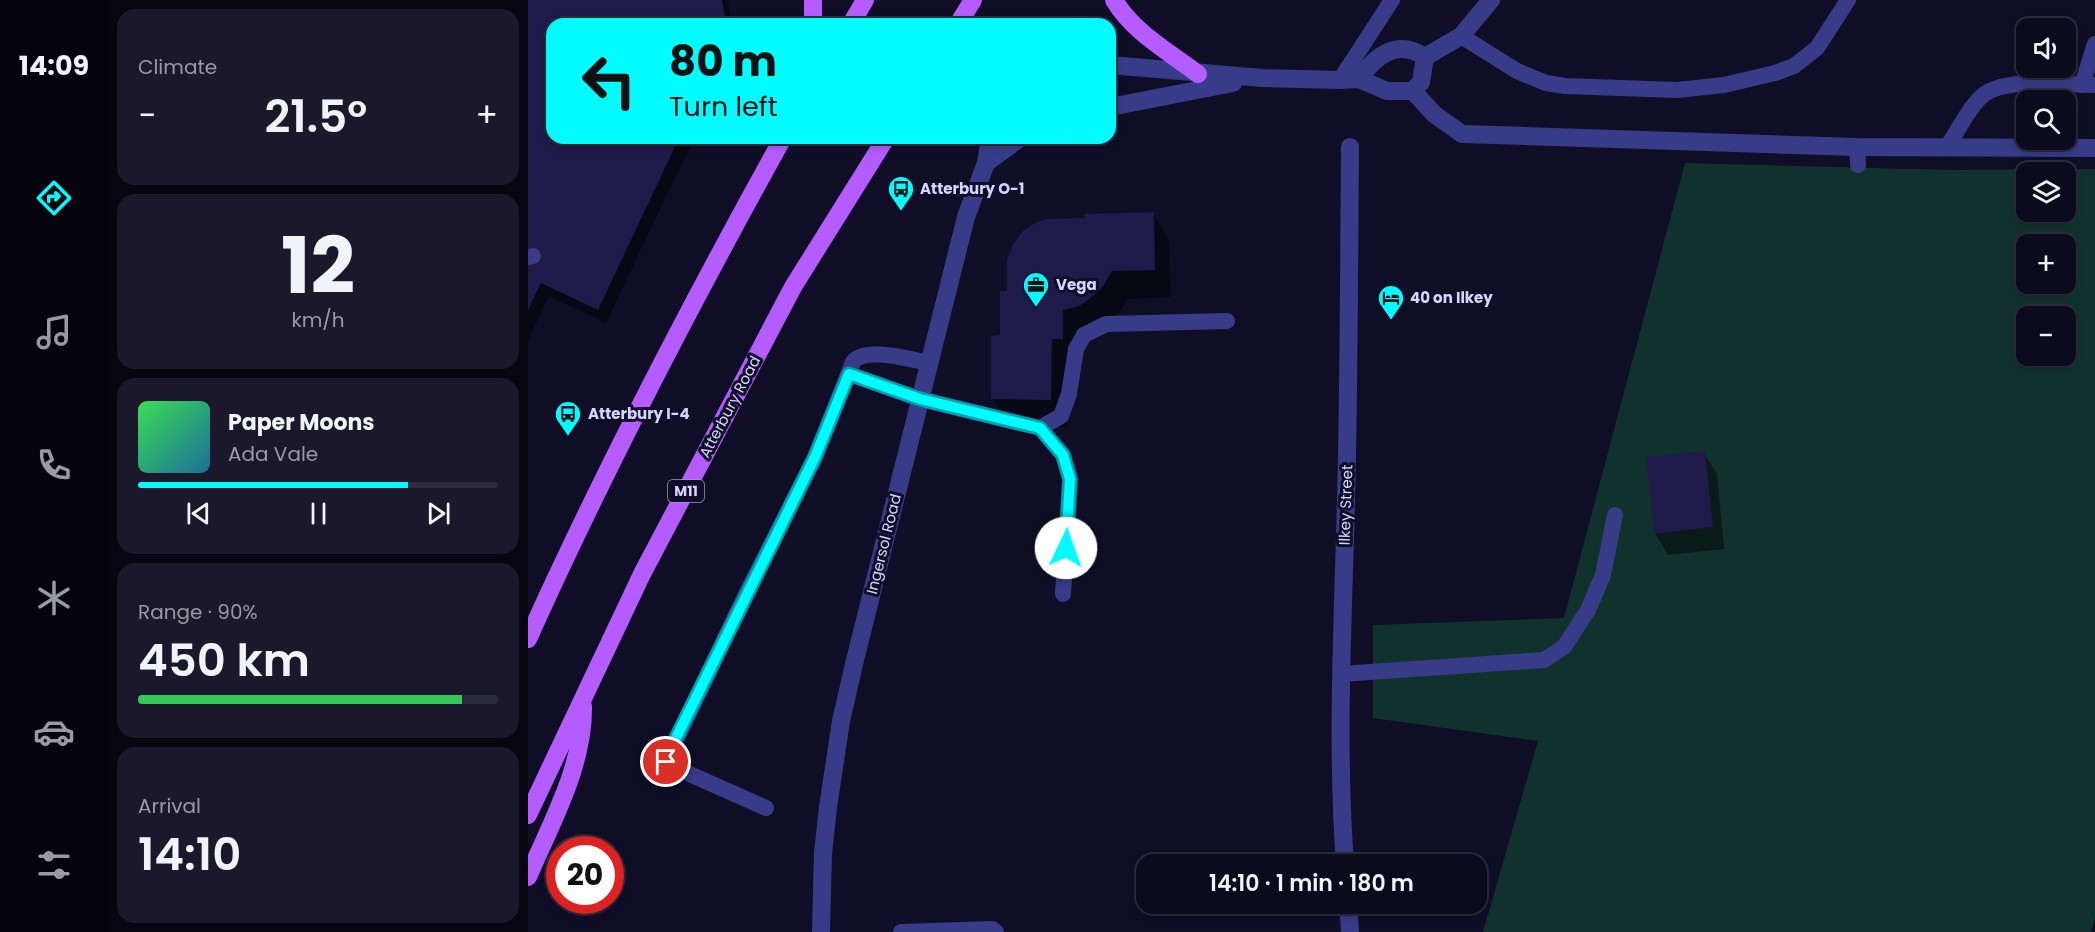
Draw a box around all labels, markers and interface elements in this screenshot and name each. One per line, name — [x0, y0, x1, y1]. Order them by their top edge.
map controls — [2016, 18, 2076, 366]
button: sound — [2016, 18, 2076, 78]
text: 80 m — [669, 32, 777, 91]
icon: left — [570, 42, 648, 120]
text: 14:09 — [19, 47, 89, 84]
text: Climate — [138, 53, 217, 81]
text: 21.5° — [264, 85, 367, 148]
text: Turn left — [669, 88, 778, 125]
button: search — [2016, 90, 2076, 150]
text: − — [138, 92, 156, 139]
text: + — [475, 92, 498, 139]
button: layers — [2016, 162, 2076, 222]
bus stop icon: Atterbury O-1 — [886, 174, 916, 212]
icon: directions — [33, 177, 75, 219]
place label: Atterbury O-1 — [920, 178, 1024, 199]
text: 12 — [281, 211, 355, 320]
button: + — [2016, 234, 2076, 294]
office icon: Vega — [1021, 270, 1051, 308]
place label: Vega — [1056, 274, 1097, 295]
hotel icon: 40 on Ilkey — [1376, 283, 1406, 321]
place label: 40 on Ilkey — [1410, 287, 1493, 308]
text: km/h — [291, 306, 345, 334]
button: − — [2016, 306, 2076, 366]
icon: music — [33, 311, 75, 353]
street label: Atterbury Road — [694, 352, 765, 461]
bus stop icon: Atterbury I-4 — [553, 399, 583, 437]
place label: Atterbury I-4 — [588, 403, 690, 424]
text: Paper Moons — [228, 407, 375, 438]
text: Ada Vale — [228, 440, 318, 468]
icon: phone — [33, 444, 75, 486]
street label: Ilkey Street — [1334, 464, 1357, 546]
road number: M11 — [668, 480, 704, 502]
street label: Ingersol Road — [861, 492, 906, 596]
icon: previous — [182, 497, 215, 530]
icon: pause — [302, 497, 335, 530]
icon: next — [422, 497, 455, 530]
position arrow — [1034, 516, 1098, 580]
icon: climate — [33, 577, 75, 619]
text: Range · 90% — [138, 598, 258, 626]
text: 450 km — [138, 629, 310, 692]
icon: car — [33, 711, 75, 753]
pin — [640, 736, 691, 787]
icon: arrive — [649, 745, 682, 778]
text: Arrival — [138, 792, 201, 820]
text: 14:10 — [138, 823, 241, 886]
speed limit sign: 20 — [546, 836, 624, 914]
icon: filters — [33, 844, 75, 886]
text: 14:10 · 1 min · 180 m — [1209, 868, 1414, 899]

